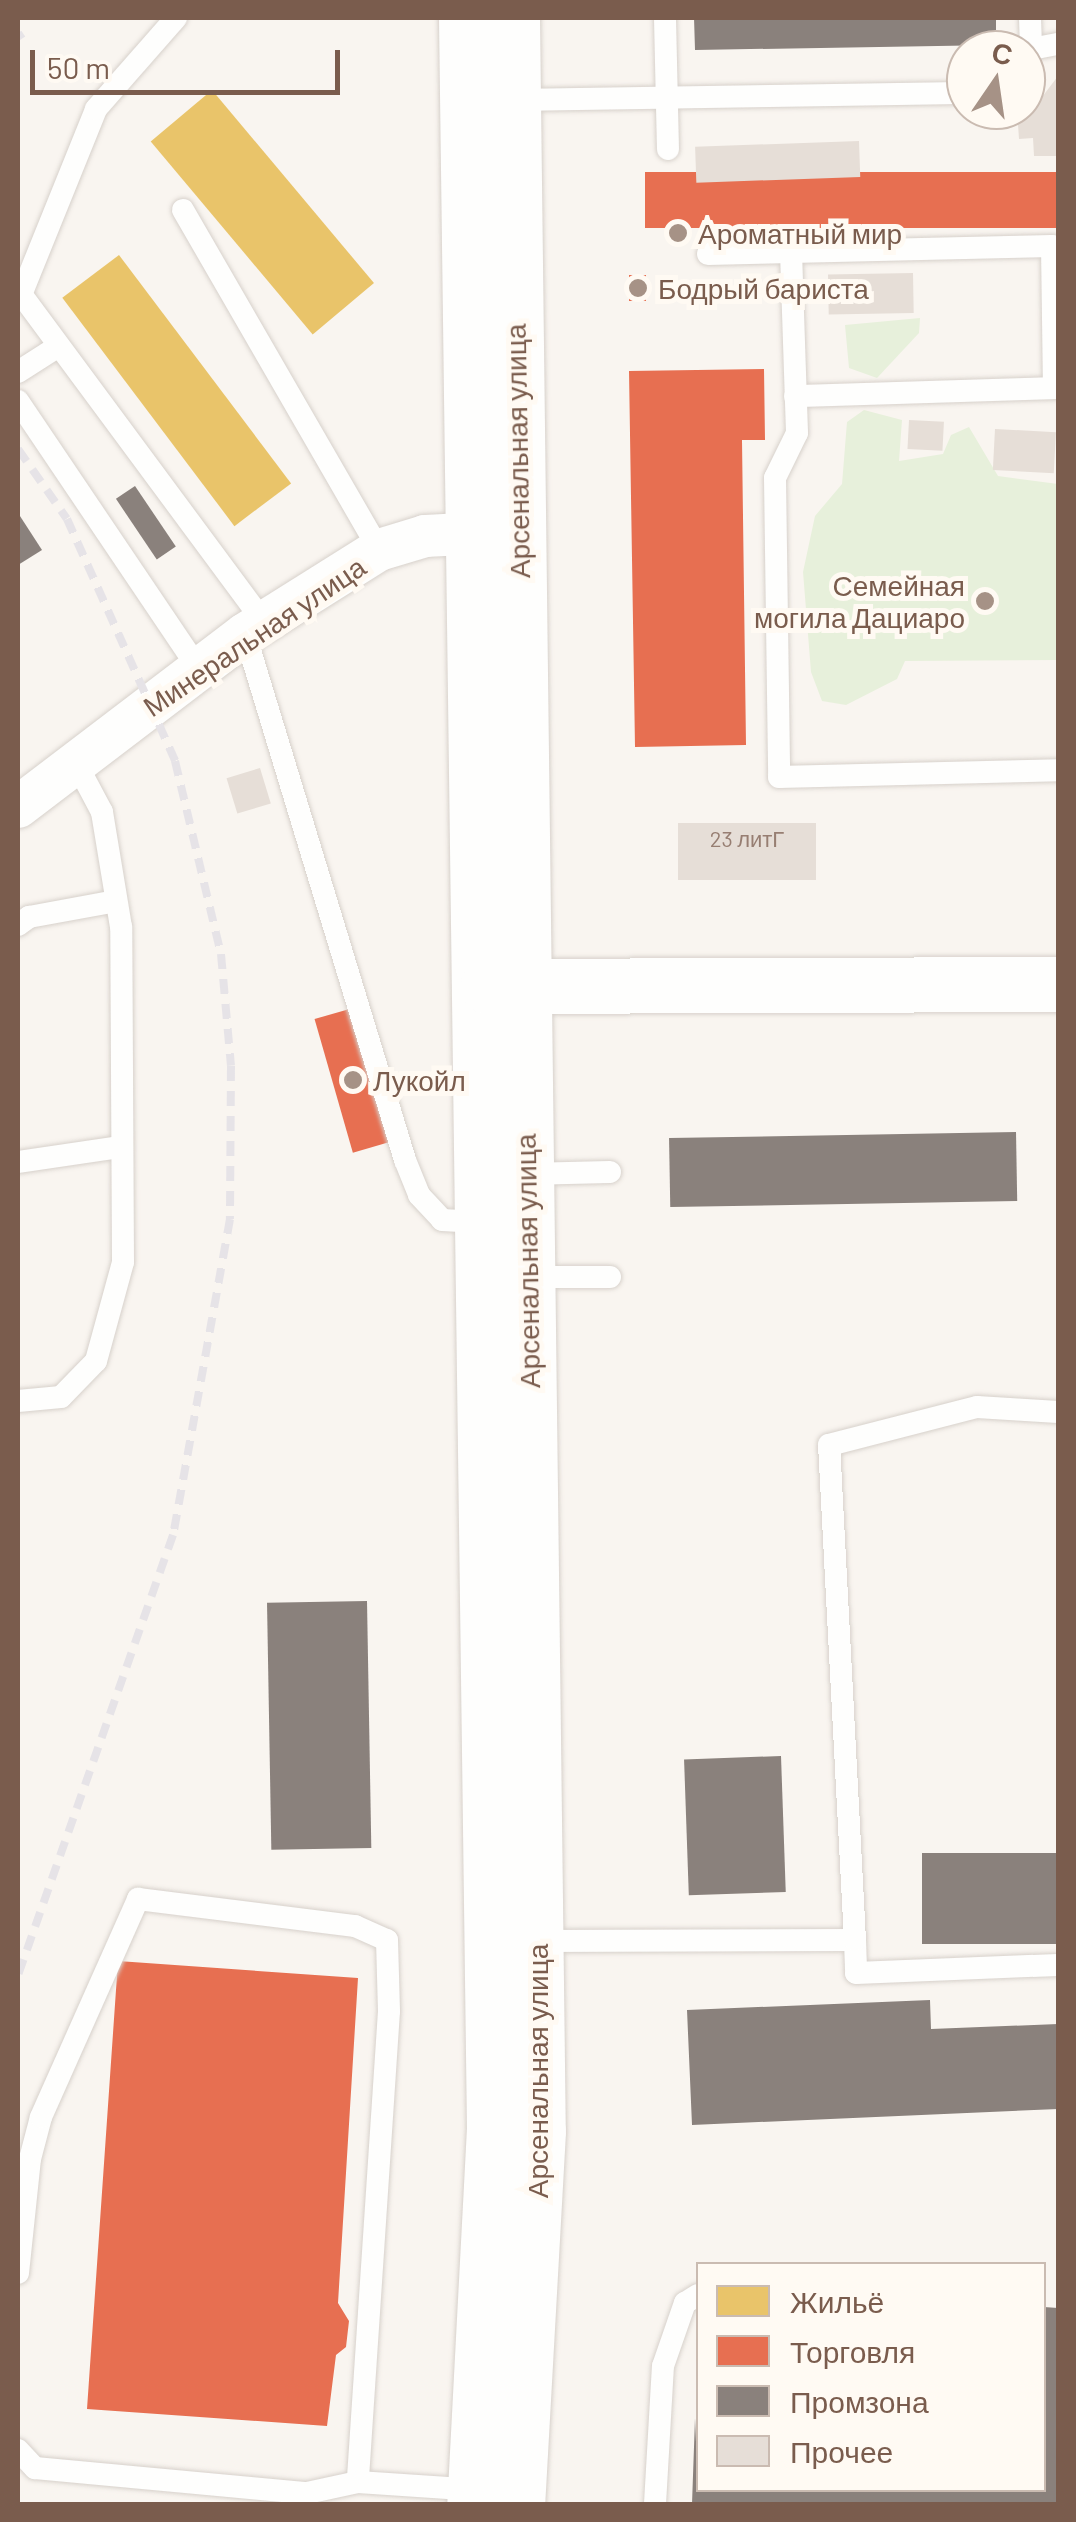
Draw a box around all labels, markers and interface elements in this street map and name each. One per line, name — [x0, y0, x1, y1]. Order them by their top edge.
scale bar — [35, 30, 345, 92]
north arrow — [946, 30, 1046, 130]
text: С — [989, 34, 1016, 72]
text: 50 m — [47, 49, 110, 85]
place label: Ароматный мир — [698, 216, 902, 250]
marker: Ароматный мир — [667, 222, 689, 244]
place label: Бодрый бариста — [658, 271, 869, 305]
marker: Бодрый бариста — [627, 277, 649, 299]
street label: Арсенальная улица — [498, 323, 536, 579]
street label: Минеральная улица — [136, 549, 372, 723]
place label: Семейная могила Дациаро — [754, 568, 965, 634]
marker: Семейная могила Дациаро — [974, 590, 996, 612]
house number: 23 литГ — [710, 826, 784, 852]
place label: Лукойл — [373, 1063, 466, 1097]
marker: Лукойл — [342, 1069, 364, 1091]
street label: Арсенальная улица — [508, 1133, 546, 1389]
street label: Арсенальная улица — [520, 1944, 554, 2198]
legend — [696, 2262, 1046, 2492]
text: Жильё — [790, 2283, 884, 2319]
text: Торговля — [790, 2333, 915, 2369]
text: Промзона — [790, 2383, 929, 2419]
text: Прочее — [790, 2433, 893, 2469]

